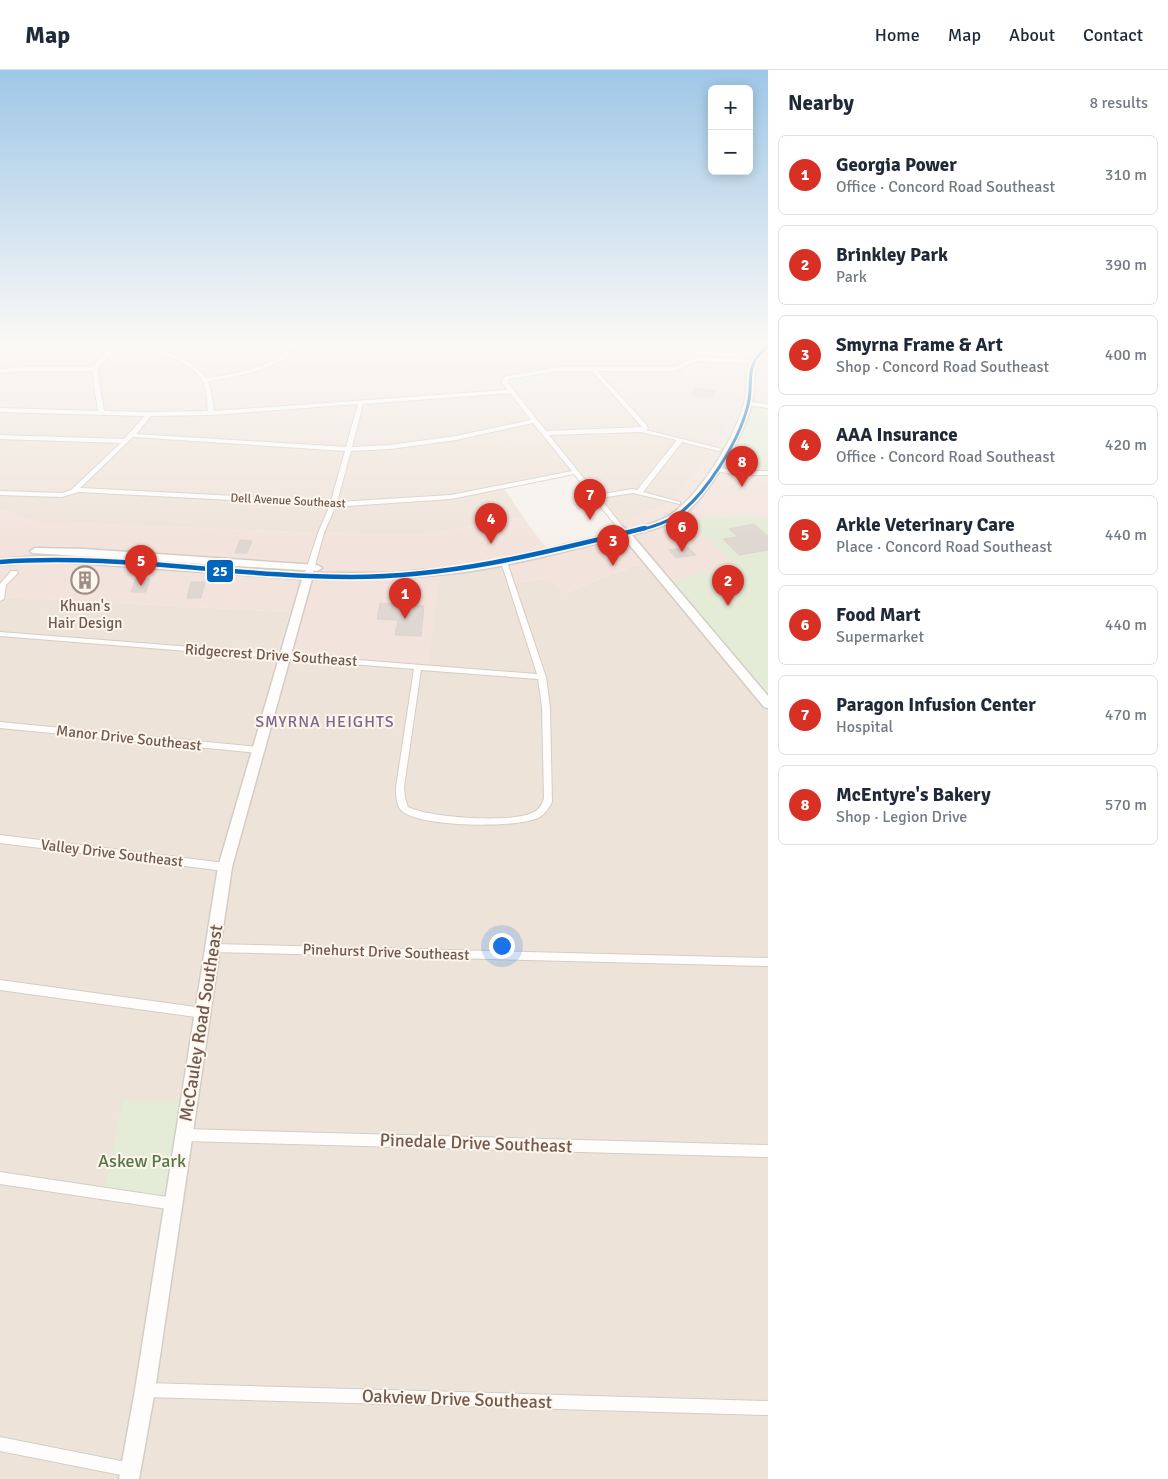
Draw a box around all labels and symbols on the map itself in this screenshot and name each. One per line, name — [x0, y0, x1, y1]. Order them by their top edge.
pin: 8 — [726, 446, 758, 487]
pin: 7 — [574, 479, 606, 520]
street label: Dell Avenue Southeast — [230, 490, 346, 512]
pin: 4 — [475, 503, 507, 544]
pin: 6 — [666, 511, 698, 552]
pin: 3 — [597, 525, 629, 566]
pin: 5 — [125, 545, 157, 586]
line badge: 25 — [206, 559, 234, 583]
text: 25 — [212, 563, 228, 580]
building icon: Khuan's Hair Design — [70, 565, 100, 595]
pin: 2 — [712, 565, 744, 606]
pin: 1 — [389, 578, 421, 619]
place label: Khuan's Hair Design — [48, 597, 122, 632]
street label: Ridgecrest Drive Southeast — [184, 640, 358, 670]
district label: SMYRNA HEIGHTS — [255, 712, 395, 732]
street label: Manor Drive Southeast — [55, 721, 203, 755]
street label: Valley Drive Southeast — [40, 835, 184, 871]
street label: McCauley Road Southeast — [175, 923, 227, 1123]
your location — [489, 933, 515, 959]
street label: Pinehurst Drive Southeast — [302, 940, 470, 964]
street label: Pinedale Drive Southeast — [379, 1129, 573, 1157]
park label: Askew Park — [98, 1150, 186, 1172]
street label: Oakview Drive Southeast — [362, 1385, 552, 1413]

